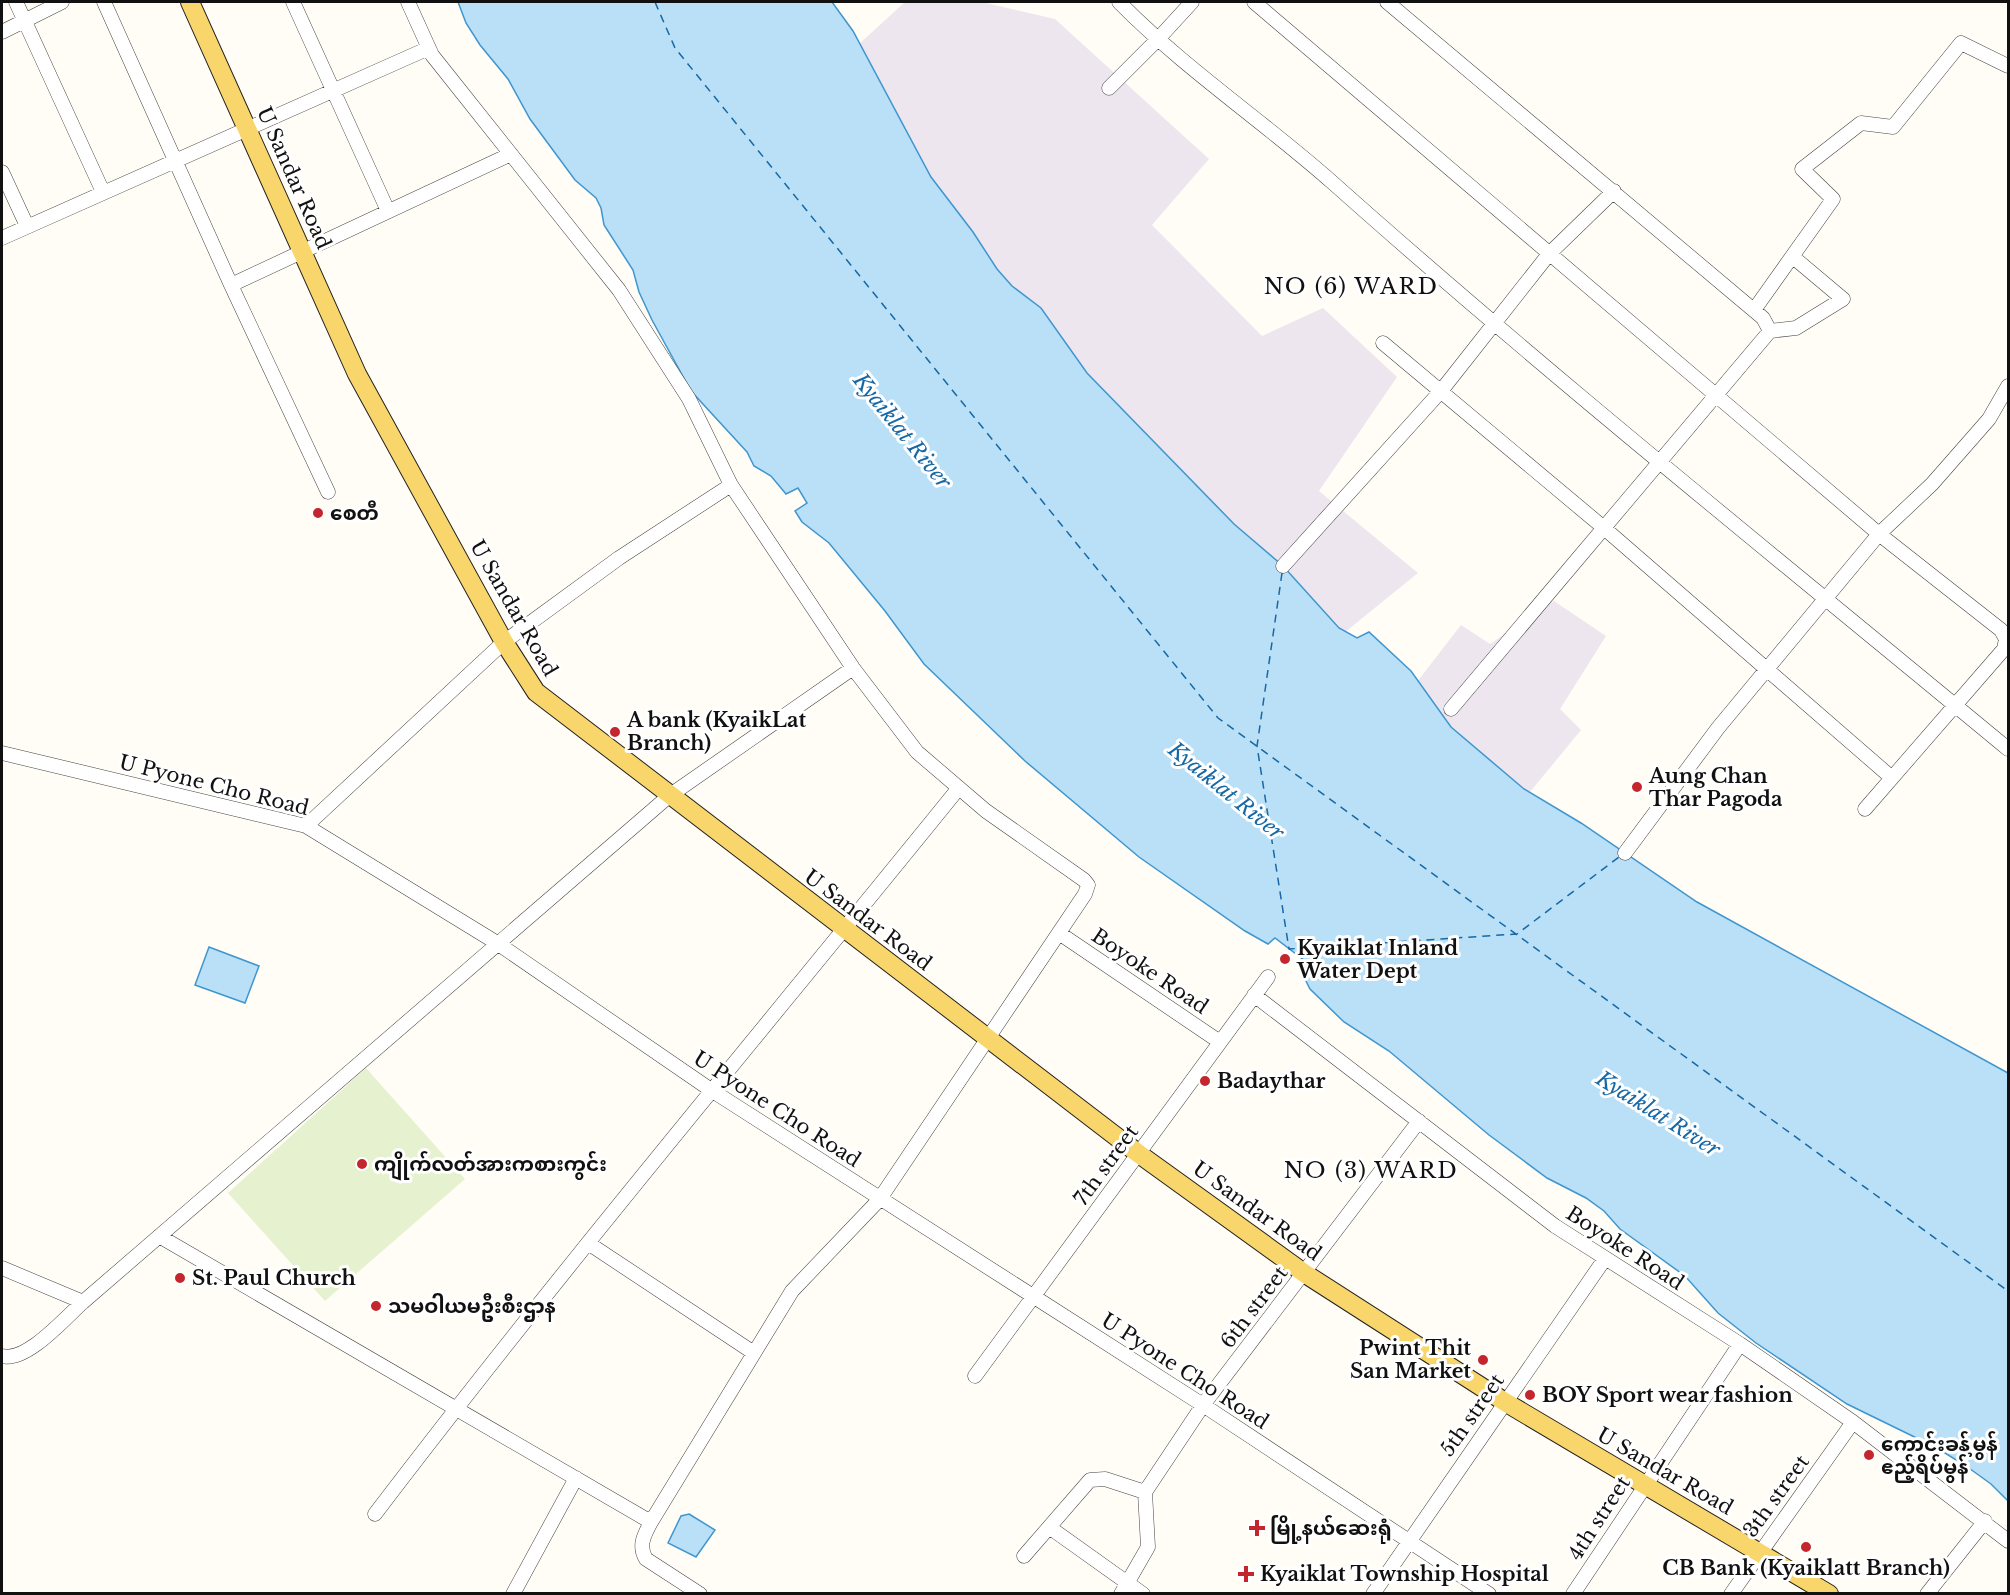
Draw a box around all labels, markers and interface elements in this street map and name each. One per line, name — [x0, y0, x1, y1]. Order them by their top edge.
street label: U Sandar Road — [252, 103, 336, 253]
district label: NO (6) WARD — [1264, 273, 1438, 300]
water label: Kyaiklat River — [847, 367, 957, 495]
place label: စေတီ — [330, 500, 379, 525]
marker: စေတီ — [311, 506, 325, 520]
street label: U Sandar Road — [465, 536, 563, 680]
place label: A bank (KyaikLat Branch) — [626, 708, 806, 755]
marker: A bank (KyaikLat Branch) — [608, 725, 622, 739]
water label: Kyaiklat River — [1162, 736, 1290, 846]
street label: U Pyone Cho Road — [117, 750, 311, 820]
place label: Aung Chan Thar Pagoda — [1648, 764, 1783, 811]
marker: Aung Chan Thar Pagoda — [1630, 780, 1644, 794]
street label: U Sandar Road — [800, 864, 936, 976]
street label: Boyoke Road — [1087, 923, 1213, 1019]
place label: Kyaiklat Inland Water Dept — [1296, 936, 1458, 983]
marker: Kyaiklat Inland Water Dept — [1278, 952, 1292, 966]
street label: U Pyone Cho Road — [689, 1046, 865, 1172]
water label: Kyaiklat River — [1590, 1065, 1726, 1163]
place label: Badaythar — [1217, 1069, 1326, 1093]
marker: Badaythar — [1198, 1074, 1212, 1088]
street label: 7th street — [1069, 1120, 1143, 1210]
place label: ကျိုက်လတ်အားကစားကွင်း — [374, 1151, 607, 1181]
street label: U Sandar Road — [1188, 1156, 1326, 1266]
marker: ကျိုက်လတ်အားကစားကွင်း — [355, 1157, 369, 1171]
district label: NO (3) WARD — [1284, 1157, 1458, 1184]
street label: Boyoke Road — [1562, 1201, 1688, 1295]
street label: 6th street — [1215, 1261, 1293, 1353]
place label: St. Paul Church — [192, 1266, 357, 1290]
marker: St. Paul Church — [173, 1271, 187, 1285]
place label: သမဝါယမဦးစီးဌာန — [388, 1293, 556, 1322]
marker: သမဝါယမဦးစီးဌာန — [369, 1299, 383, 1313]
street label: U Pyone Cho Road — [1097, 1308, 1273, 1434]
place label: Pwint Thit San Market — [1350, 1336, 1471, 1383]
marker: Pwint Thit San Market — [1476, 1353, 1490, 1367]
street label: 5th street — [1435, 1369, 1509, 1461]
place label: BOY Sport wear fashion — [1542, 1383, 1793, 1407]
marker: BOY Sport wear fashion — [1523, 1388, 1537, 1402]
street label: U Sandar Road — [1593, 1422, 1737, 1520]
place label: ကောင်းခန့်မွန် ဧည့်ရိပ်မွန် — [1881, 1431, 1998, 1483]
marker: ကောင်းခန့်မွန် ဧည့်ရိပ်မွန် — [1862, 1448, 1876, 1462]
street label: 3th street — [1738, 1450, 1814, 1542]
street label: 4th street — [1563, 1471, 1635, 1564]
place label: မြို့နယ်ဆေးရုံ — [1270, 1515, 1392, 1544]
marker: မြို့နယ်ဆေးရုံ — [1248, 1519, 1266, 1537]
marker: CB Bank (Kyaiklatt Branch) — [1799, 1540, 1813, 1554]
place label: CB Bank (Kyaiklatt Branch) — [1662, 1556, 1950, 1580]
place label: Kyaiklat Township Hospital — [1260, 1562, 1549, 1586]
marker: Kyaiklat Township Hospital — [1237, 1565, 1255, 1583]

